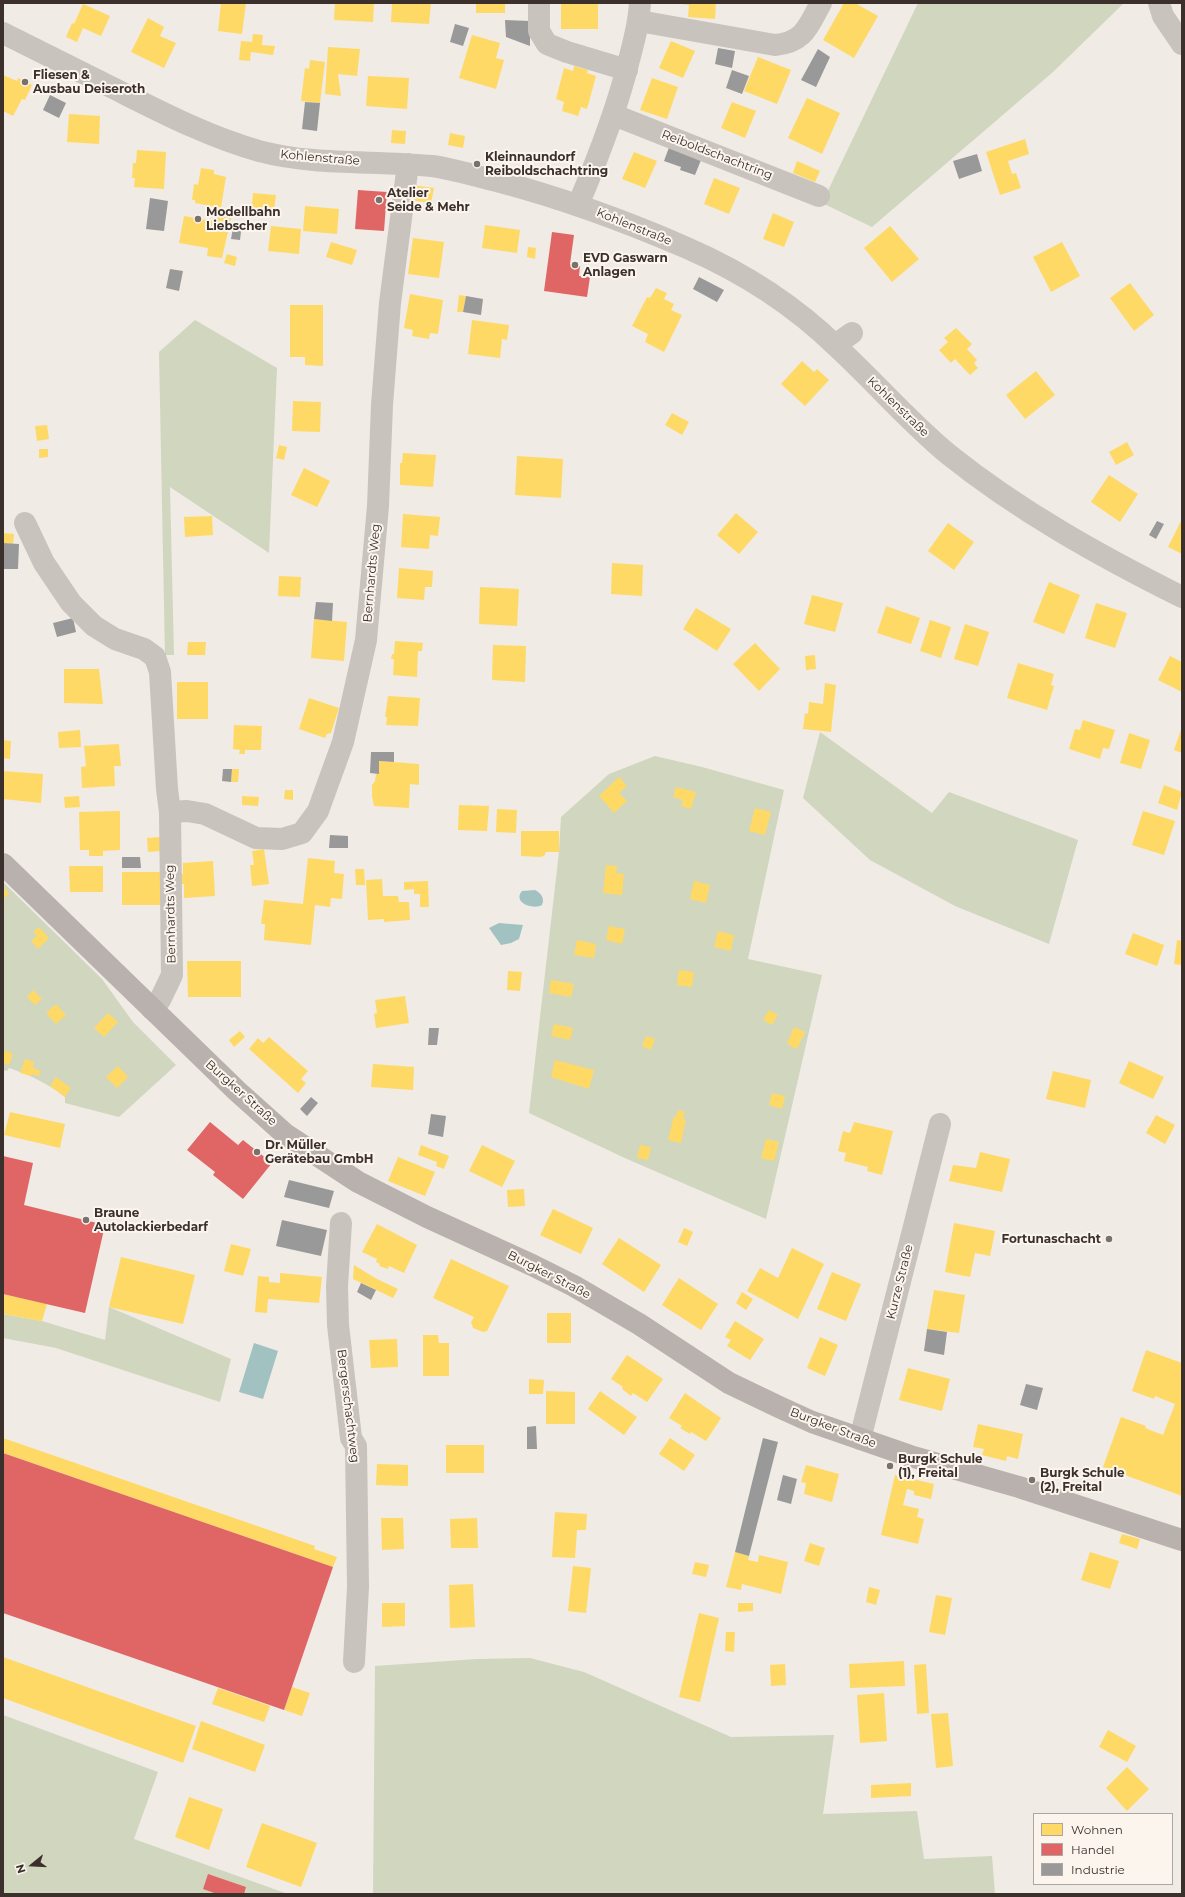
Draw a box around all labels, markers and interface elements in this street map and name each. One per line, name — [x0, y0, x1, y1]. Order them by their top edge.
place label: Fliesen & Ausbau Deiseroth — [33, 68, 145, 96]
marker: Fliesen & Ausbau Deiseroth — [20, 77, 30, 87]
street label: Reiboldschachtring — [659, 127, 775, 183]
street label: Kohlenstraße — [280, 147, 360, 169]
place label: Kleinnaundorf Reiboldschachtring — [485, 150, 608, 178]
marker: Kleinnaundorf Reiboldschachtring — [472, 159, 482, 169]
place label: Atelier Seide & Mehr — [387, 186, 470, 214]
marker: Atelier Seide & Mehr — [374, 195, 384, 205]
place label: Modellbahn Liebscher — [206, 205, 281, 233]
street label: Kohlenstraße — [594, 205, 674, 249]
marker: Modellbahn Liebscher — [193, 214, 203, 224]
place label: EVD Gaswarn Anlagen — [583, 251, 668, 279]
marker: EVD Gaswarn Anlagen — [570, 260, 580, 270]
street label: Kohlenstraße — [864, 374, 932, 440]
street label: Bernhardts Weg — [361, 523, 383, 623]
street label: Bernhardts Weg — [163, 864, 179, 964]
street label: Burgker Straße — [202, 1057, 280, 1129]
place label: Dr. Müller Gerätebau GmbH — [265, 1138, 374, 1166]
marker: Dr. Müller Gerätebau GmbH — [252, 1147, 262, 1157]
place label: Braune Autolackierbedarf — [94, 1206, 208, 1234]
marker: Braune Autolackierbedarf — [81, 1215, 91, 1225]
place label: Fortunaschacht — [1001, 1232, 1101, 1246]
marker: Fortunaschacht — [1104, 1234, 1114, 1244]
street label: Kurze Straße — [884, 1243, 916, 1321]
street label: Burgker Straße — [505, 1248, 593, 1302]
street label: Bergerschachtweg — [334, 1348, 362, 1464]
street label: Burgker Straße — [788, 1405, 878, 1451]
place label: Burgk Schule (1), Freital — [898, 1452, 983, 1480]
marker: Burgk Schule (1), Freital — [885, 1461, 895, 1471]
place label: Burgk Schule (2), Freital — [1040, 1466, 1125, 1494]
marker: Burgk Schule (2), Freital — [1027, 1475, 1037, 1485]
legend — [1033, 1813, 1173, 1885]
text: Wohnen — [1071, 1822, 1123, 1837]
text: Handel — [1071, 1842, 1115, 1857]
north arrow — [12, 1845, 52, 1885]
text: N — [13, 1862, 29, 1875]
text: Industrie — [1071, 1862, 1125, 1877]

